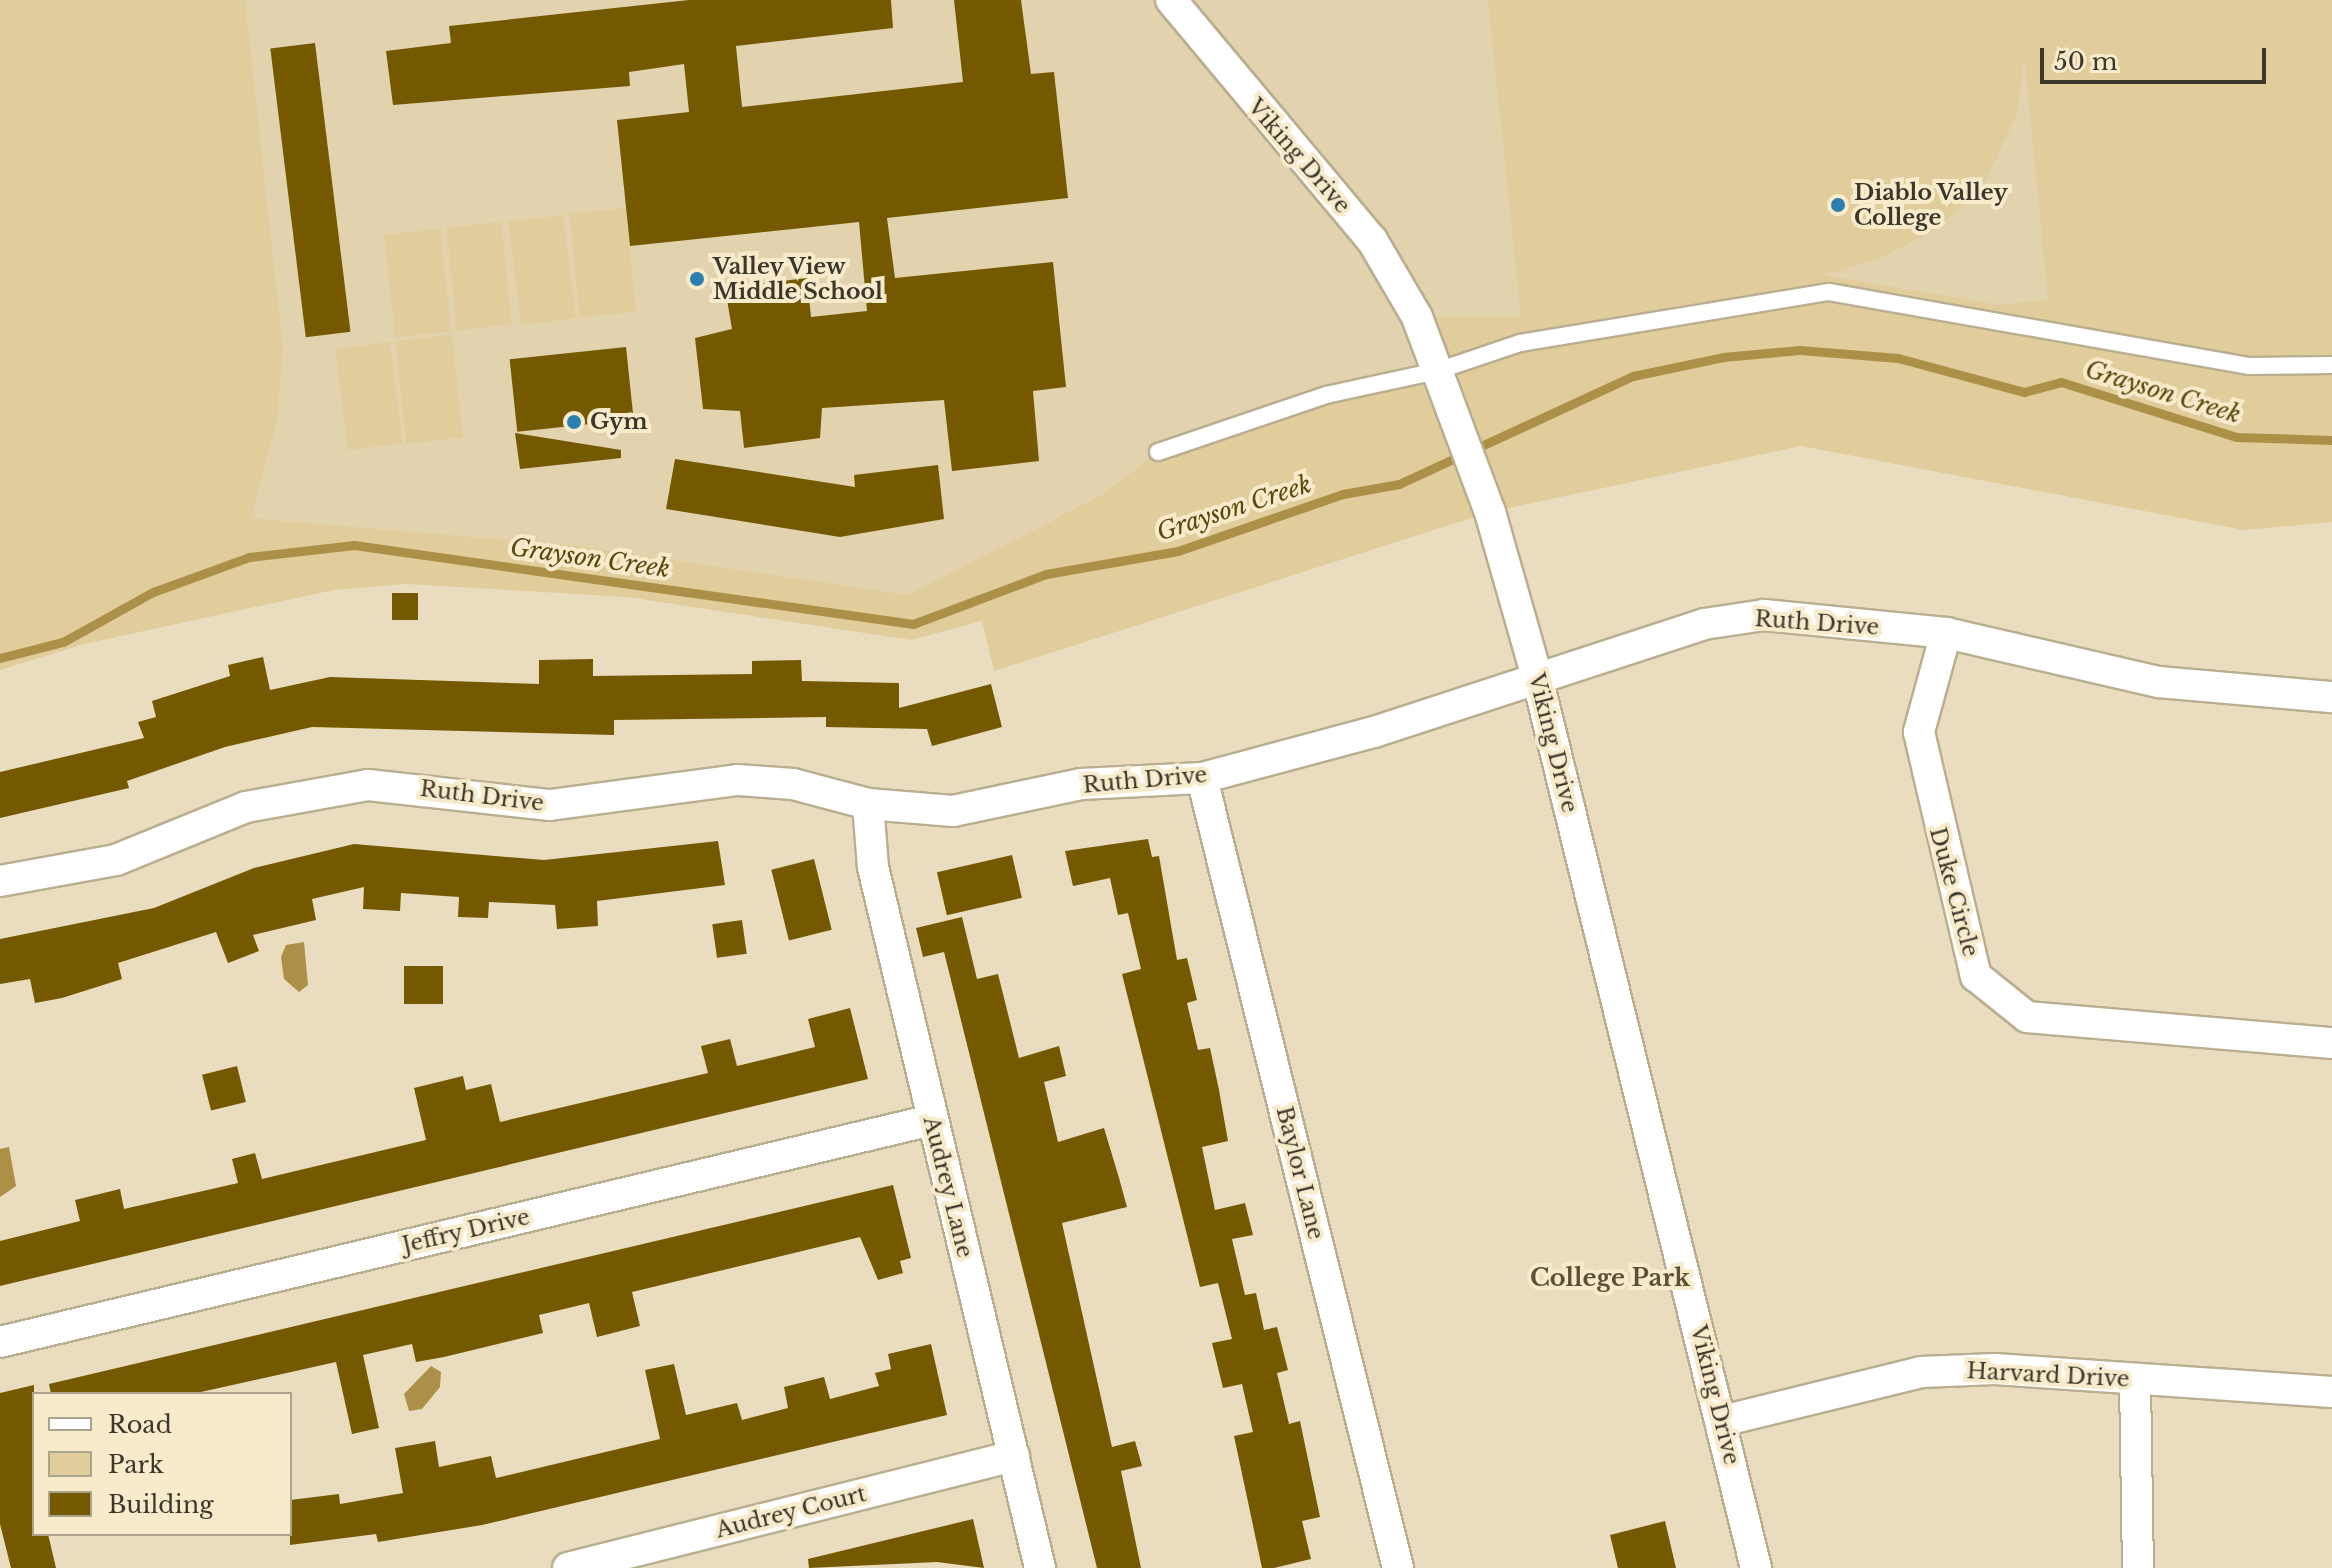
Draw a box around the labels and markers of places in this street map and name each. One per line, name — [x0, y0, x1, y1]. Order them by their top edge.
place label: Diablo Valley College — [1854, 179, 2009, 230]
marker: Diablo Valley College — [1829, 196, 1847, 214]
place label: Valley View Middle School — [713, 253, 883, 304]
marker: Valley View Middle School — [688, 270, 706, 288]
place label: Gym — [590, 409, 648, 435]
marker: Gym — [565, 413, 583, 431]

